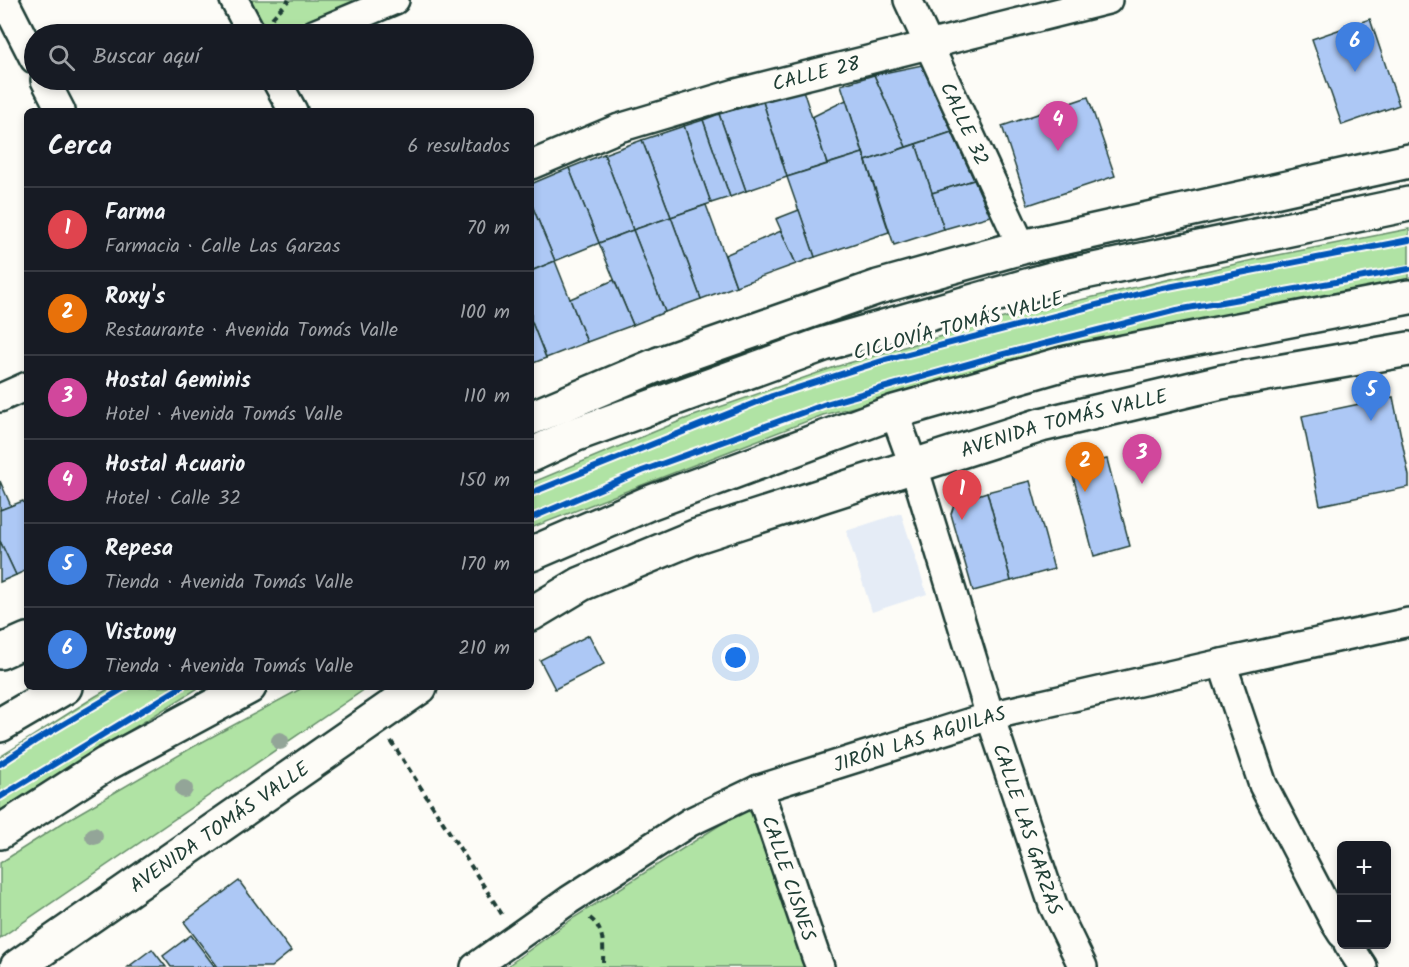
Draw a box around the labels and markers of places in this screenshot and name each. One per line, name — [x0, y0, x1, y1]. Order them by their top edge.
pin: 6 — [1336, 22, 1374, 72]
pin: 4 — [1038, 102, 1078, 151]
pin: 5 — [1352, 372, 1390, 421]
pin: 3 — [1122, 434, 1162, 484]
pin: 2 — [1066, 442, 1104, 492]
pin: 1 — [942, 470, 982, 520]

